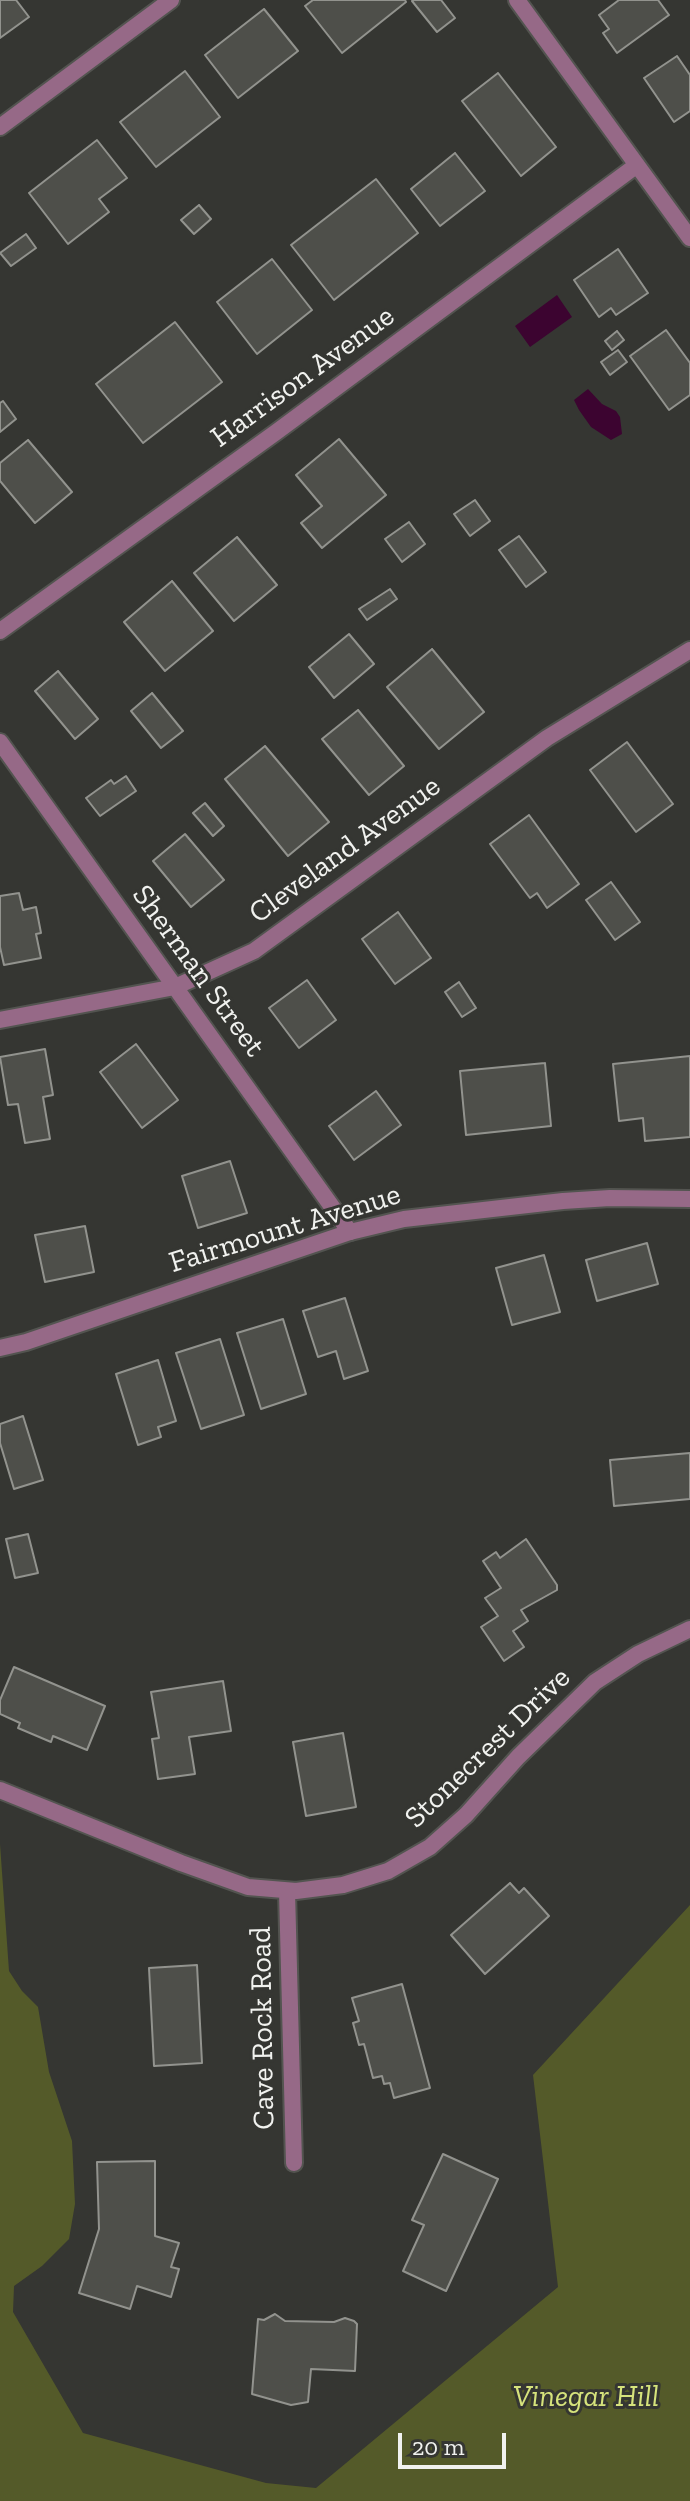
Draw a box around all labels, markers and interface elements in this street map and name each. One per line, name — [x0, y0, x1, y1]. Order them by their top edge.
street label: Harrison Avenue — [204, 298, 402, 456]
street label: Cleveland Avenue — [242, 769, 448, 931]
street label: Sherman Street — [124, 878, 272, 1064]
street label: Fairmount Avenue — [165, 1177, 405, 1281]
street label: Stonecrest Drive — [398, 1660, 578, 1836]
street label: Cave Rock Road — [243, 1926, 283, 2130]
park label: Vinegar Hill — [513, 2379, 659, 2415]
scale bar — [402, 2417, 510, 2467]
text: 20 m — [412, 2432, 464, 2461]

